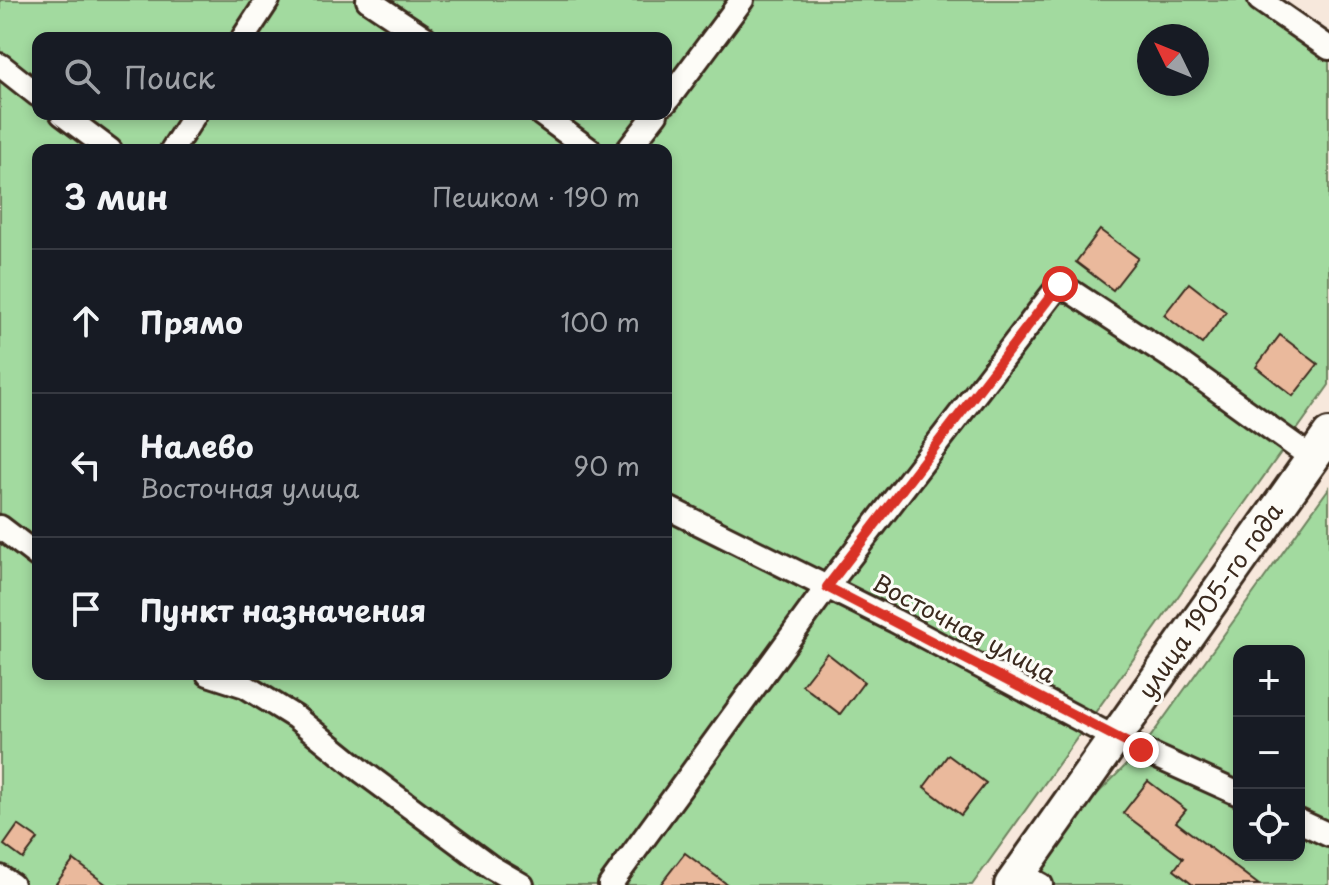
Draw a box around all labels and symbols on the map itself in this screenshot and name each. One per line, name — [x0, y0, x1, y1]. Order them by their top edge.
north arrow — [1137, 24, 1209, 96]
route start — [1042, 266, 1078, 302]
street label: улица 1905-го года — [1128, 494, 1291, 705]
street label: Восточная улица — [867, 564, 1063, 691]
route end — [1123, 732, 1159, 768]

